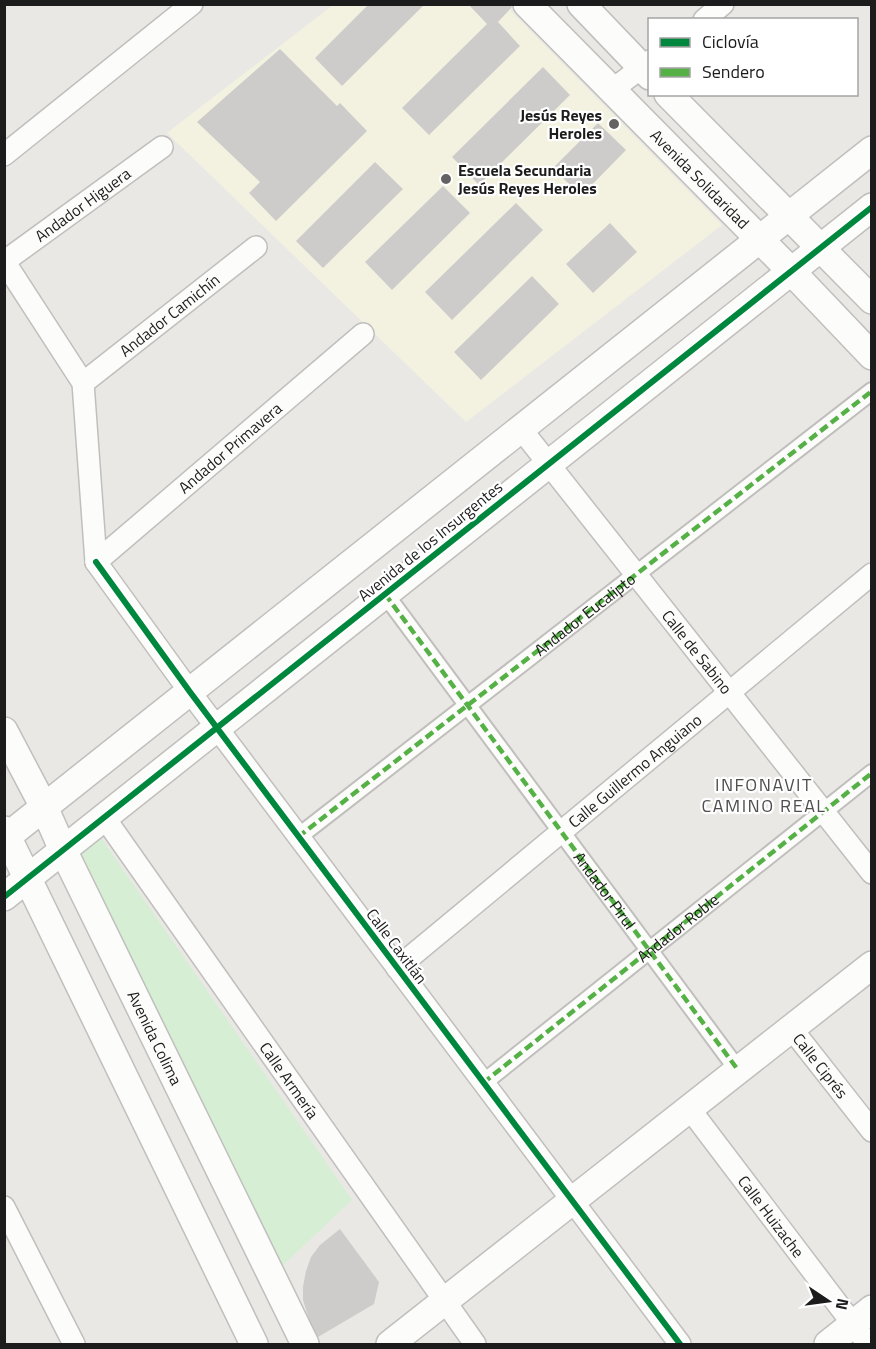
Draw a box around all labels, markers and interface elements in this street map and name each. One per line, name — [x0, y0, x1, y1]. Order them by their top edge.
legend — [648, 18, 858, 96]
text: Ciclovía — [702, 28, 759, 55]
text: Sendero — [702, 58, 765, 85]
place label: Jesús Reyes Heroles — [520, 103, 602, 145]
marker: Jesús Reyes Heroles — [607, 117, 621, 131]
street label: Avenida Solidaridad — [645, 124, 755, 234]
place label: Escuela Secundaria Jesús Reyes Heroles — [458, 158, 597, 200]
street label: Andador Higuera — [30, 162, 136, 248]
marker: Escuela Secundaria Jesús Reyes Heroles — [439, 172, 453, 186]
street label: Andador Camichín — [114, 268, 225, 362]
street label: Andador Primavera — [173, 396, 287, 499]
street label: Avenida de los Insurgentes — [352, 475, 508, 607]
street label: Andador Eucalipto — [529, 567, 640, 661]
street label: Calle de Sabino — [656, 605, 738, 699]
street label: Calle Guillermo Anguiano — [563, 708, 707, 833]
district label: INFONAVIT CAMINO REAL — [702, 771, 826, 819]
street label: Andador Pirul — [568, 847, 642, 934]
street label: Andador Roble — [632, 888, 724, 968]
street label: Calle Caxitlán — [361, 903, 433, 989]
street label: Avenida Colima — [122, 986, 188, 1089]
street label: Calle Ciprés — [787, 1028, 854, 1104]
street label: Calle Armería — [254, 1037, 325, 1124]
street label: Calle Huizache — [732, 1170, 810, 1262]
north arrow — [798, 1271, 858, 1331]
text: N — [830, 1296, 856, 1312]

